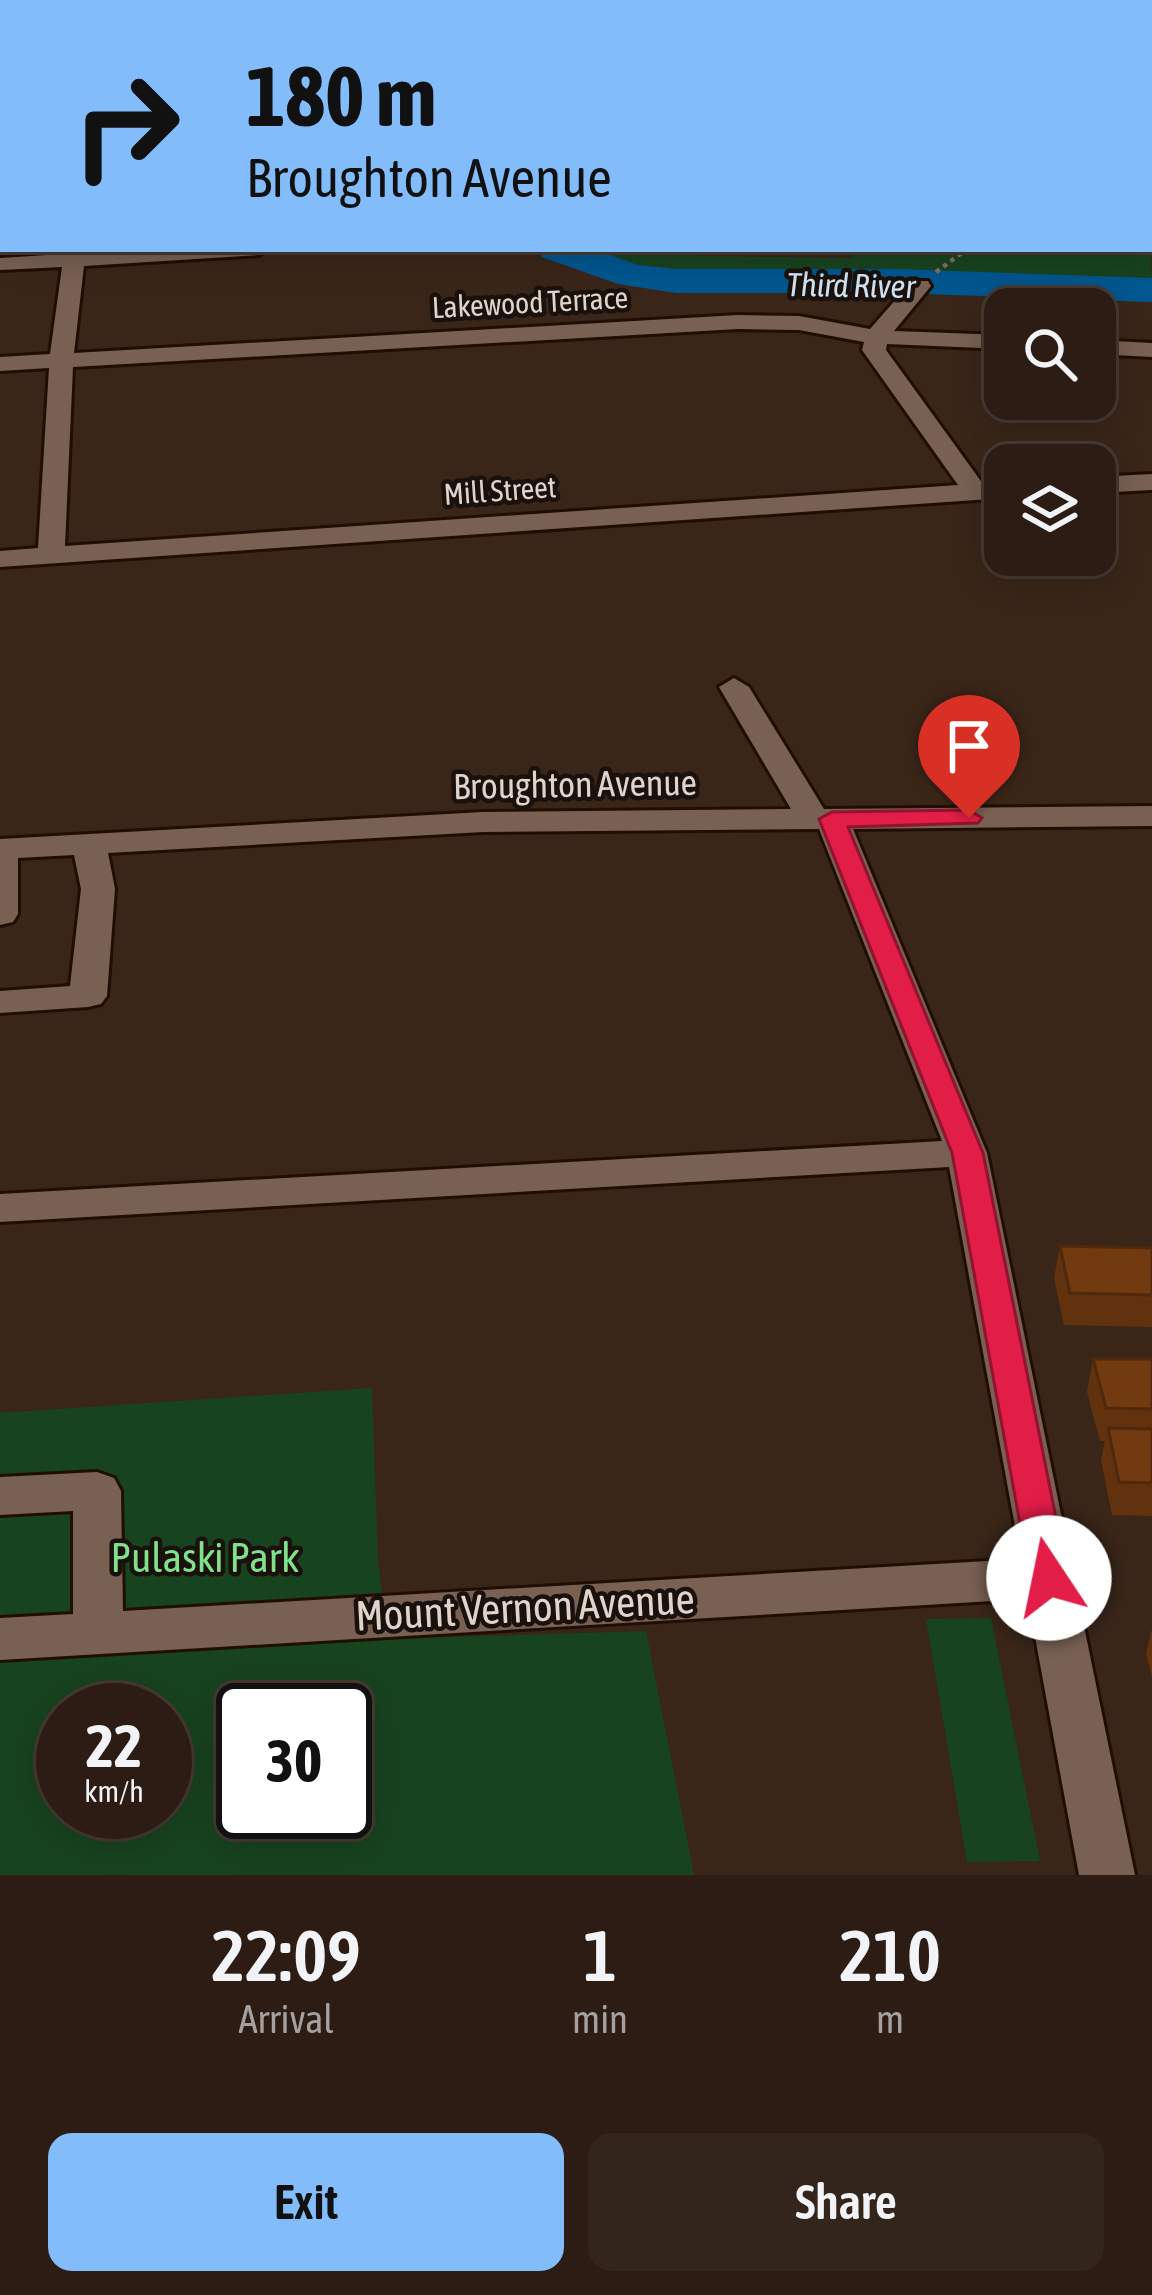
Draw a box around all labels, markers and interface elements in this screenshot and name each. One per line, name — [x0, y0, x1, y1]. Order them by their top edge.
icon: right — [48, 48, 204, 204]
text: 180 m — [246, 48, 436, 144]
text: Broughton Avenue — [246, 147, 612, 208]
water label: Third River — [786, 265, 917, 305]
street label: Lakewood Terrace — [431, 280, 629, 324]
map controls — [984, 288, 1116, 576]
button: search — [984, 288, 1116, 420]
button: layers — [984, 444, 1116, 576]
street label: Mill Street — [442, 469, 557, 511]
pin — [918, 695, 1020, 818]
icon: arrive — [936, 713, 1002, 779]
street label: Broughton Avenue — [453, 761, 697, 807]
position arrow — [986, 1515, 1112, 1641]
park label: Pulaski Park — [110, 1533, 300, 1581]
street label: Mount Vernon Avenue — [354, 1574, 696, 1640]
speed limit sign: 30 — [216, 1683, 372, 1839]
text: 22 — [86, 1711, 142, 1780]
text: km/h — [84, 1774, 144, 1808]
text: 22:09 — [211, 1914, 361, 1996]
text: 1 — [583, 1914, 617, 1996]
text: 210 — [839, 1914, 941, 1996]
text: Arrival — [238, 1997, 334, 2041]
text: min — [572, 1997, 628, 2041]
text: m — [876, 1997, 904, 2041]
button: Exit — [48, 2133, 564, 2271]
button: Share — [588, 2133, 1104, 2271]

